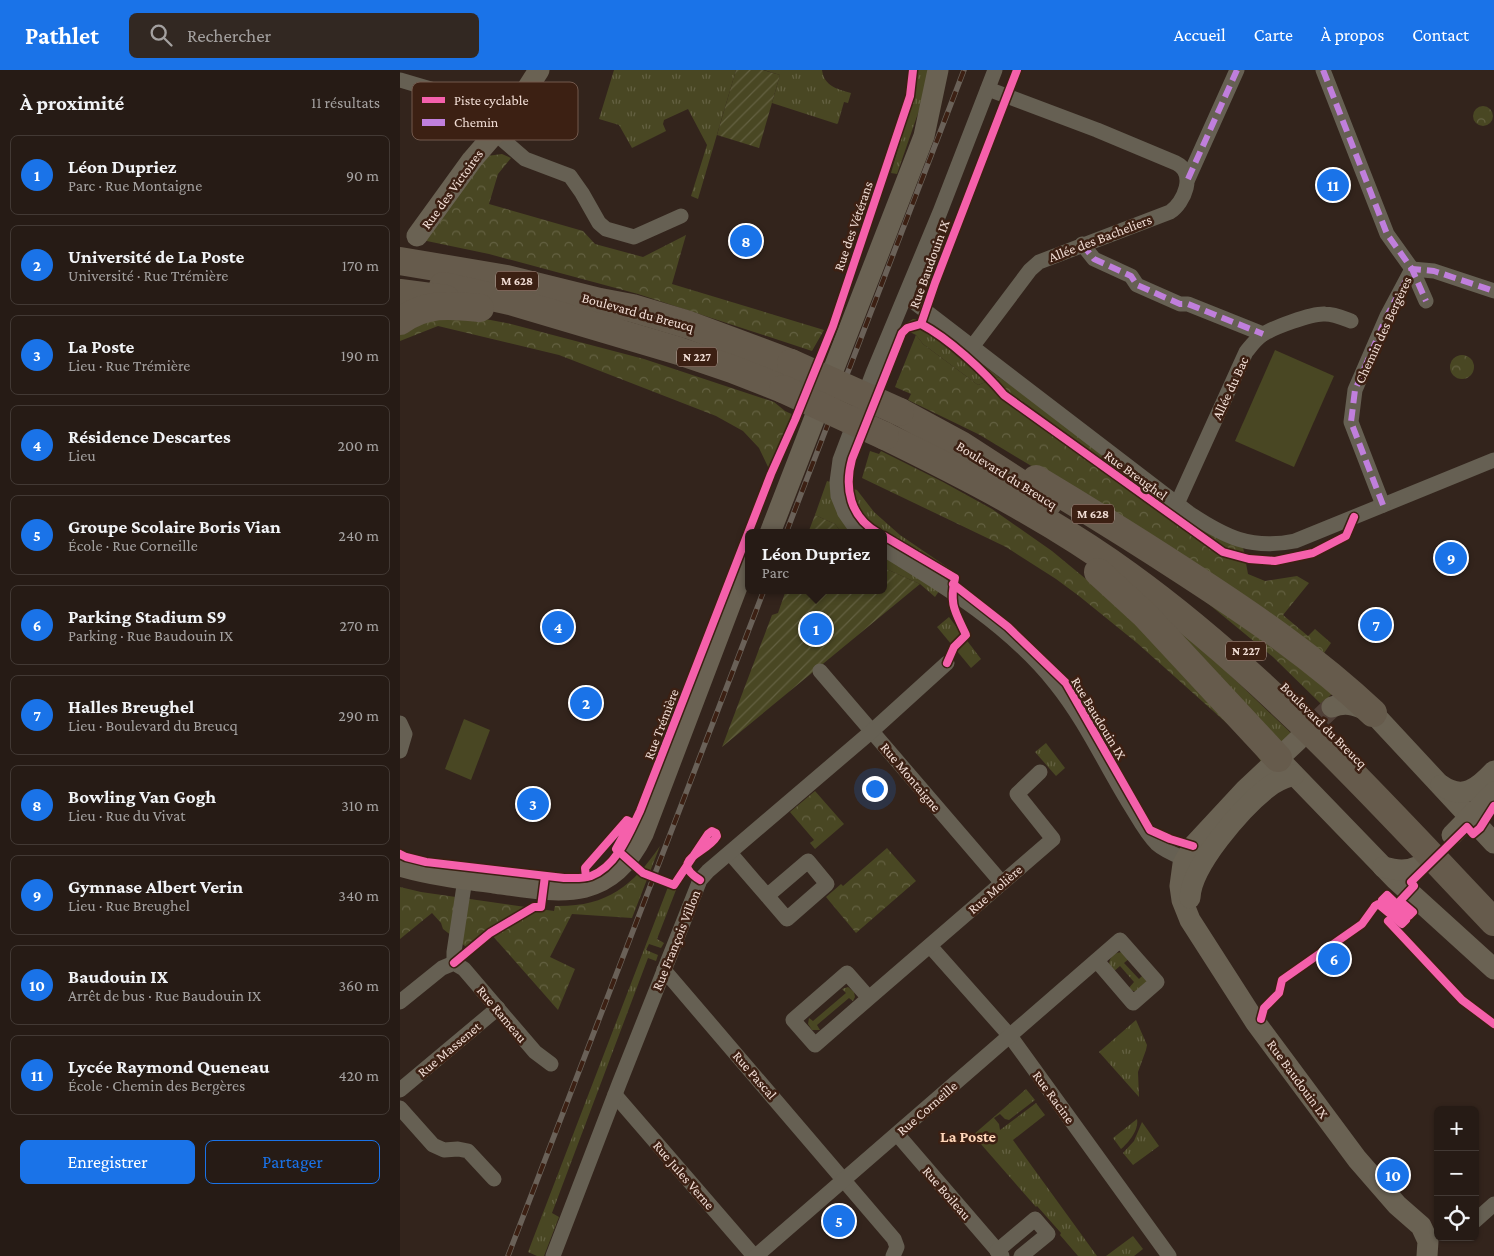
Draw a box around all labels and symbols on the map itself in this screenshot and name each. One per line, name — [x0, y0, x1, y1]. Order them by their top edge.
legend — [412, 82, 578, 140]
text: Piste cyclable — [454, 92, 529, 108]
text: Chemin — [454, 114, 499, 130]
street label: Rue des Victoires — [418, 146, 486, 232]
pin: 11 — [1317, 166, 1349, 204]
street label: Rue des Vétérans — [830, 179, 876, 273]
street label: Allée des Bacheliers — [1046, 211, 1154, 265]
street label: Rue Baudouin IX — [906, 217, 952, 310]
pin: 8 — [730, 222, 762, 260]
road number: M 628 — [496, 272, 538, 290]
street label: Chemin des Bergères — [1351, 274, 1415, 386]
street label: Boulevard du Breucq — [580, 289, 697, 335]
road number: N 227 — [677, 348, 717, 366]
street label: Allée du Bac — [1208, 354, 1252, 422]
street label: Boulevard du Breucq — [954, 438, 1061, 513]
street label: Rue Breughel — [1101, 447, 1171, 503]
road number: M 628 — [1072, 504, 1114, 524]
pin: 9 — [1435, 539, 1467, 577]
pin: 7 — [1360, 606, 1392, 644]
pin: 4 — [542, 608, 574, 646]
pin: 1 — [800, 610, 832, 648]
road number: N 227 — [1226, 642, 1266, 660]
street label: Rue Baudouin IX — [1068, 674, 1130, 762]
street label: Boulevard du Breucq — [1277, 678, 1371, 772]
pin: 2 — [570, 684, 602, 722]
street label: Rue Trémière — [640, 687, 682, 761]
street label: Rue Montaigne — [878, 739, 944, 815]
your location — [862, 776, 888, 802]
pin: 3 — [517, 785, 549, 823]
street label: Rue Molière — [965, 861, 1025, 917]
street label: Rue François Villon — [649, 887, 704, 993]
pin: 6 — [1318, 940, 1350, 978]
street label: Rue Rameau — [474, 982, 531, 1046]
street label: Rue Massenet — [414, 1018, 484, 1080]
street label: Rue Baudouin IX — [1264, 1037, 1332, 1121]
street label: Rue Pascal — [730, 1048, 780, 1103]
street label: Rue Racine — [1030, 1068, 1078, 1126]
street label: Rue Corneille — [894, 1077, 960, 1139]
district label: La Poste — [940, 1128, 997, 1145]
street label: Rue Jules Verne — [650, 1137, 718, 1213]
pin: 10 — [1377, 1156, 1409, 1194]
street label: Rue Boileau — [919, 1163, 975, 1224]
pin: 5 — [823, 1202, 855, 1240]

